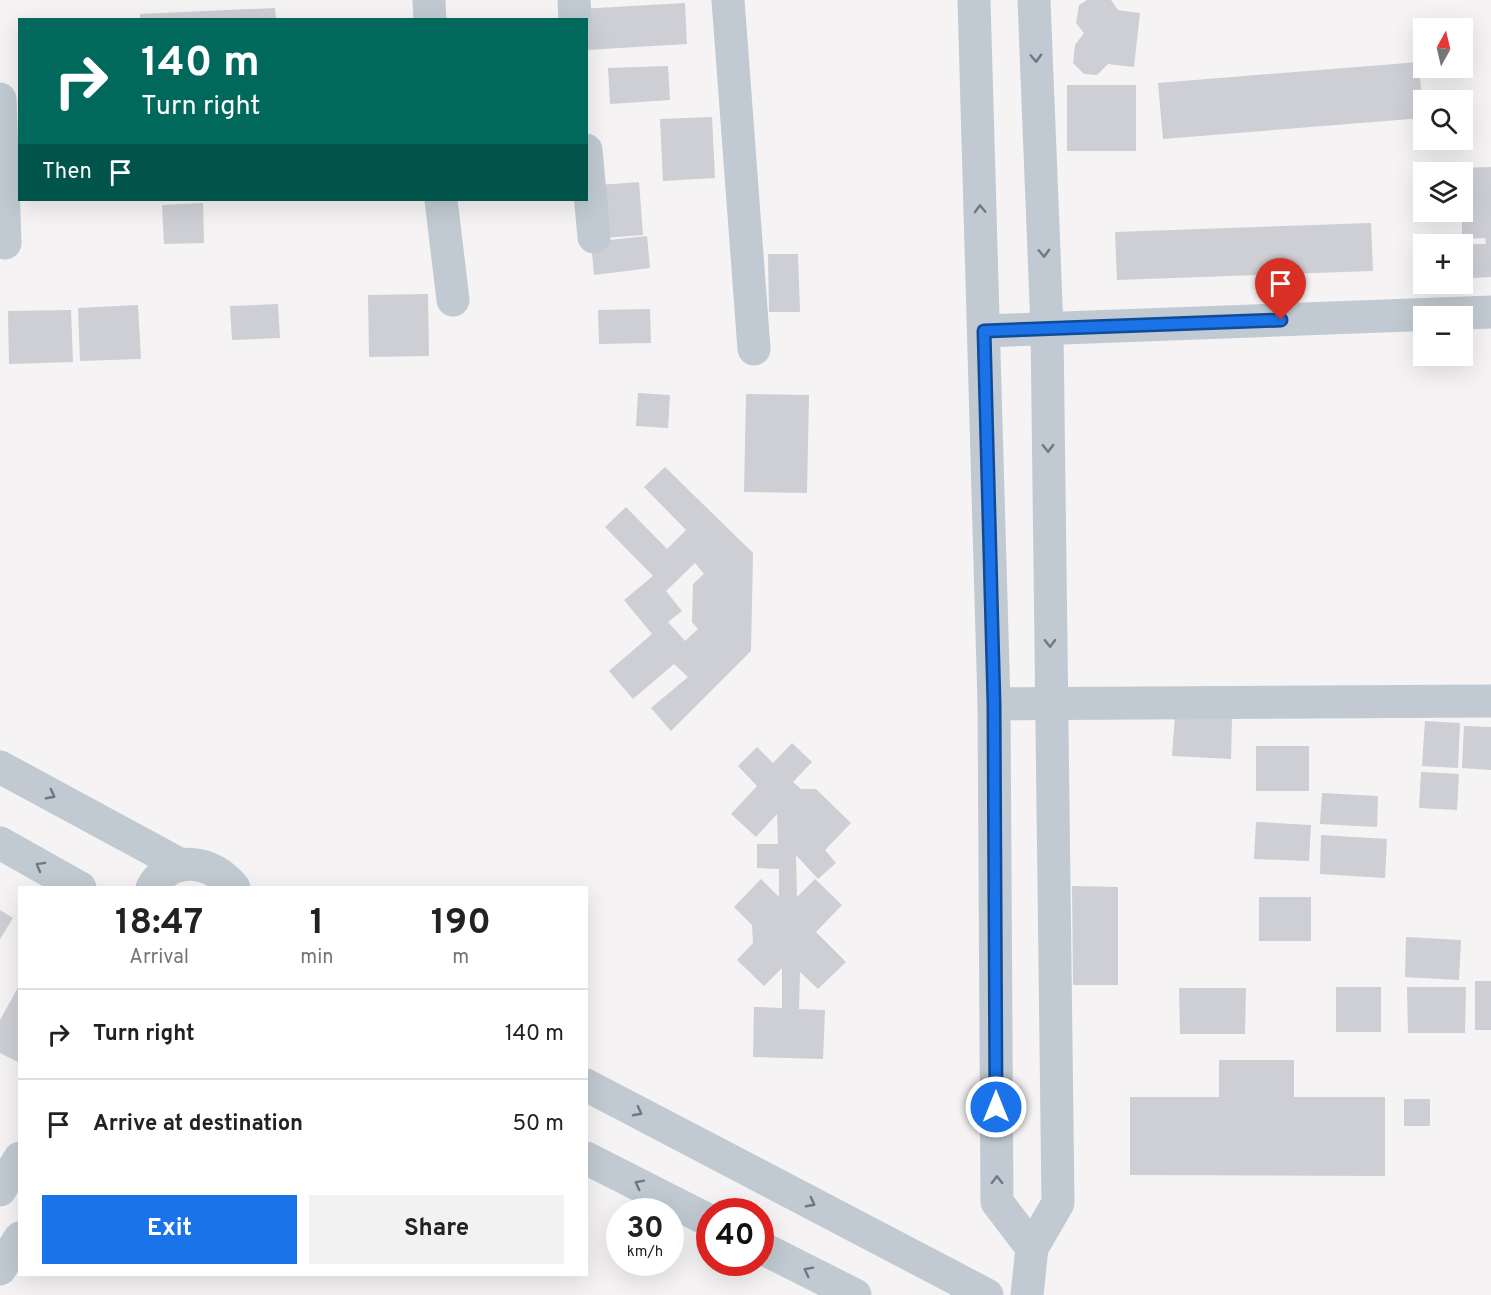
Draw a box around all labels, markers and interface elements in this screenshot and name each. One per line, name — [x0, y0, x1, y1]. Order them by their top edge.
north arrow — [1413, 18, 1473, 78]
map controls — [1413, 18, 1473, 366]
text: 140 m — [141, 38, 260, 91]
icon: right — [42, 42, 120, 120]
one-way arrow — [1030, 54, 1043, 63]
text: Turn right — [141, 90, 260, 124]
button: search — [1413, 90, 1473, 150]
icon: arrive — [104, 156, 137, 189]
text: Then — [42, 159, 92, 186]
button: layers — [1413, 162, 1473, 222]
one-way arrow — [974, 205, 987, 214]
button: + — [1413, 234, 1473, 294]
one-way arrow — [1038, 249, 1050, 258]
pin — [1255, 258, 1306, 320]
icon: arrive — [1264, 267, 1297, 300]
button: − — [1413, 306, 1473, 366]
one-way arrow — [1042, 444, 1054, 453]
one-way arrow — [1044, 639, 1056, 648]
one-way arrow — [45, 788, 56, 799]
one-way arrow — [36, 861, 46, 873]
text: 18:47 — [115, 901, 203, 947]
text: 1 — [310, 901, 324, 947]
text: 190 — [431, 901, 491, 947]
text: Arrival — [129, 945, 189, 971]
text: min — [300, 945, 334, 971]
text: m — [452, 945, 469, 971]
icon: right — [42, 1018, 75, 1051]
text: Turn right — [93, 1021, 195, 1048]
text: 140 m — [505, 1021, 564, 1048]
position arrow — [964, 1075, 1028, 1139]
one-way arrow — [632, 1105, 643, 1116]
icon: arrive — [42, 1108, 75, 1141]
text: Arrive at destination — [93, 1111, 303, 1138]
text: 50 m — [512, 1111, 564, 1138]
one-way arrow — [991, 1176, 1003, 1185]
one-way arrow — [634, 1180, 645, 1192]
button: Exit — [42, 1195, 297, 1264]
button: Share — [309, 1195, 564, 1264]
one-way arrow — [805, 1196, 815, 1207]
speed limit sign: 40 — [696, 1198, 774, 1276]
text: 30 — [626, 1211, 664, 1248]
text: km/h — [627, 1243, 663, 1262]
one-way arrow — [804, 1267, 814, 1278]

